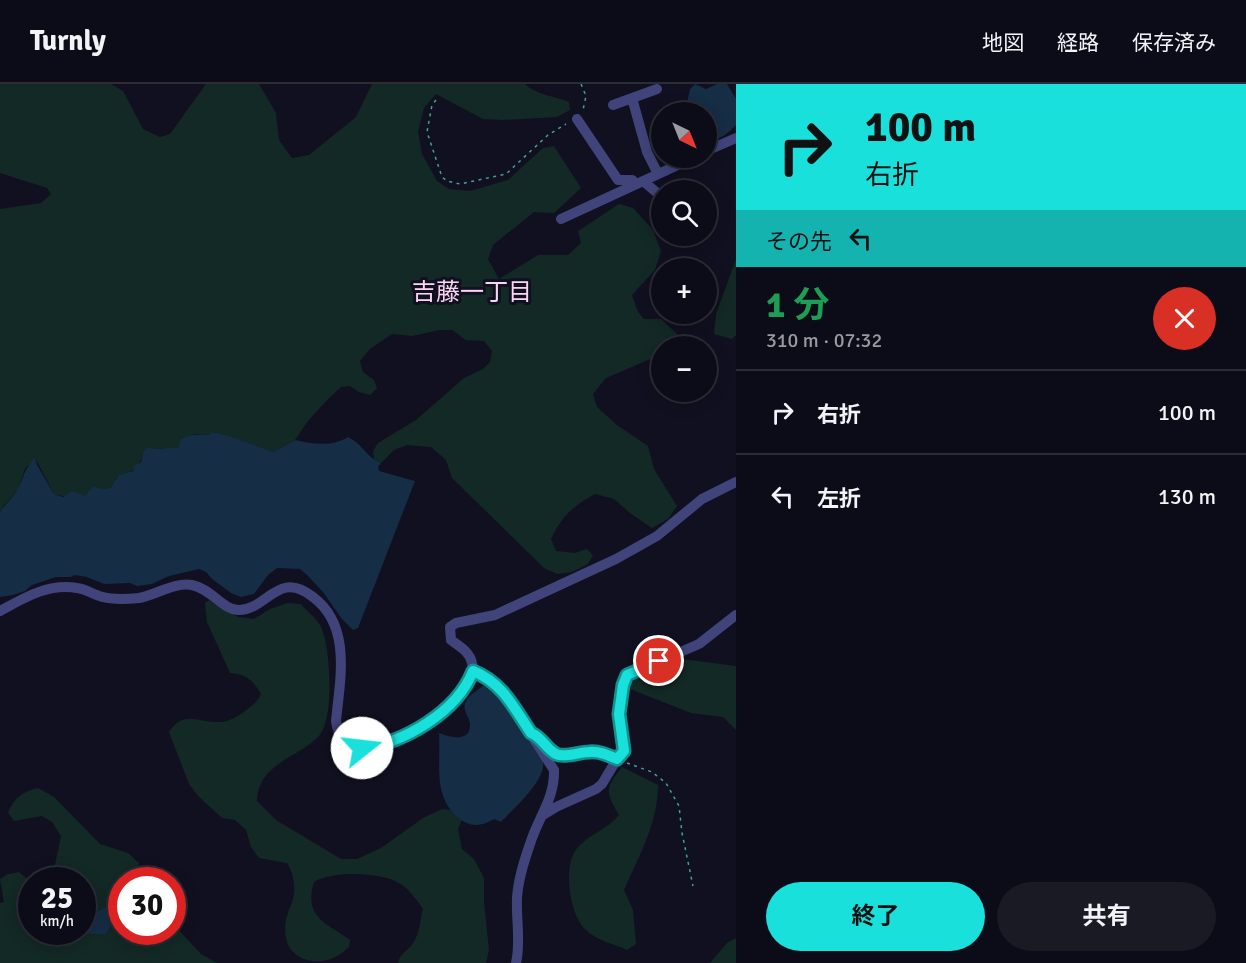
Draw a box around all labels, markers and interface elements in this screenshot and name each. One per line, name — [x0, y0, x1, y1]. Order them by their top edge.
text: Turnly — [30, 24, 106, 58]
text: 地図 — [982, 30, 1024, 56]
text: 経路 — [1057, 30, 1099, 56]
text: 保存済み — [1132, 30, 1216, 56]
north arrow — [651, 102, 717, 168]
map controls — [651, 102, 717, 402]
text: 100 m — [865, 102, 976, 153]
icon: right — [766, 108, 844, 186]
text: 右折 — [865, 159, 919, 192]
button: search — [651, 180, 717, 246]
icon: left — [844, 222, 877, 255]
text: その先 — [766, 228, 832, 255]
button: + — [651, 258, 717, 324]
district label: 吉藤一丁目 — [412, 277, 532, 307]
text: 1 分 — [766, 283, 829, 328]
button: close — [1153, 287, 1216, 350]
text: 310 m · 07:32 — [766, 328, 882, 353]
button: − — [651, 336, 717, 402]
icon: right — [766, 396, 799, 429]
text: 100 m — [1158, 399, 1216, 426]
text: 右折 — [817, 401, 861, 428]
icon: left — [766, 480, 799, 513]
text: 130 m — [1158, 483, 1216, 510]
text: 左折 — [817, 485, 861, 512]
pin — [633, 635, 684, 686]
icon: arrive — [642, 644, 675, 677]
position arrow — [330, 716, 394, 780]
speed limit sign: 30 — [108, 867, 186, 945]
text: 25 — [41, 880, 73, 917]
button: 終了 — [766, 882, 985, 951]
button: 共有 — [997, 882, 1216, 951]
text: km/h — [40, 912, 74, 930]

